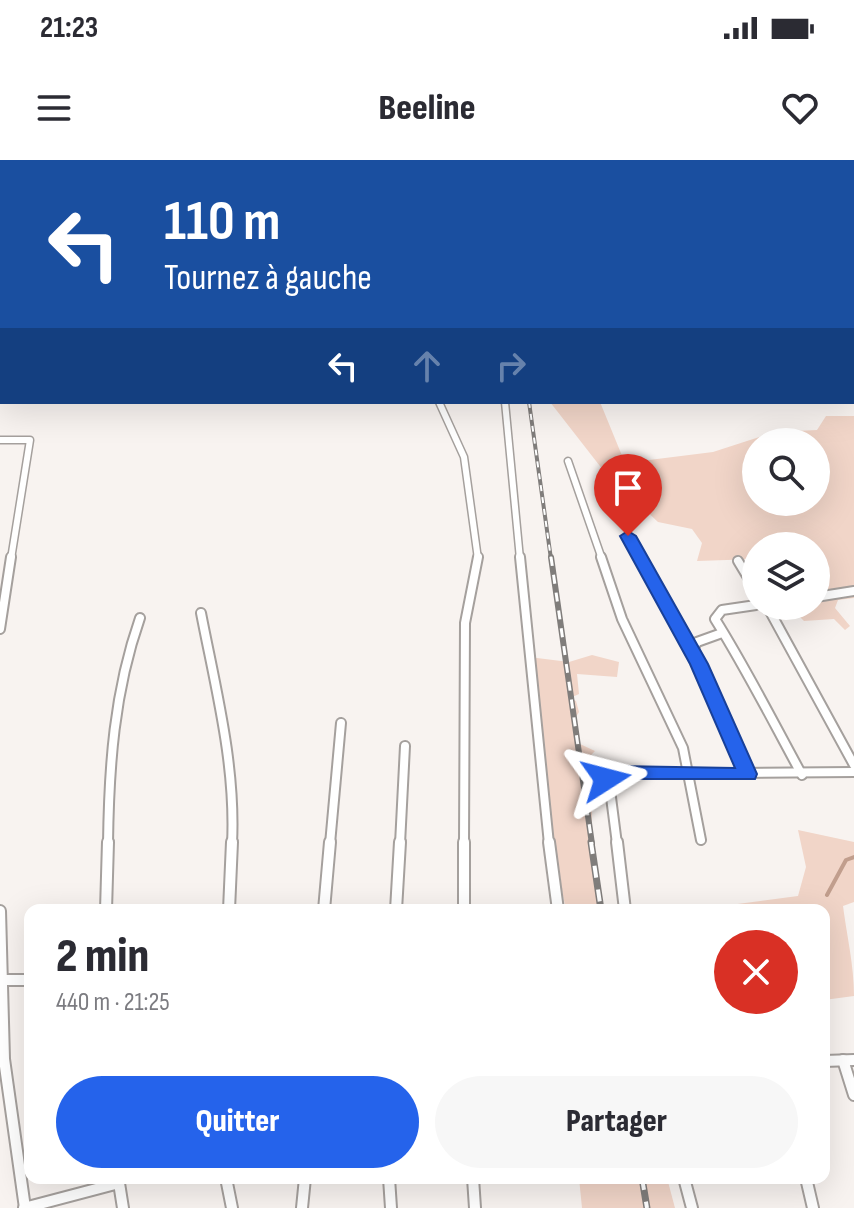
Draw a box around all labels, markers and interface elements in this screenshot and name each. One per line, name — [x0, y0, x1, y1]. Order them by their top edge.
text: 21:23 — [40, 10, 98, 46]
icon: menu — [32, 86, 76, 130]
icon: heart — [778, 86, 822, 130]
text: Beeline — [379, 87, 475, 130]
text: 110 m — [164, 189, 280, 256]
icon: left — [32, 192, 136, 296]
text: Tournez à gauche — [164, 257, 372, 300]
icon: left — [321, 344, 365, 388]
icon: ahead — [405, 344, 449, 388]
icon: right — [489, 344, 533, 388]
map controls — [742, 428, 830, 620]
button: search — [742, 428, 830, 516]
pin — [594, 454, 662, 536]
icon: arrive — [606, 466, 650, 510]
button: layers — [742, 532, 830, 620]
position arrow — [564, 737, 648, 821]
text: 2 min — [56, 928, 149, 985]
button: close — [714, 930, 798, 1014]
text: 440 m · 21:25 — [56, 987, 170, 1018]
button: Quitter — [56, 1076, 419, 1168]
button: Partager — [435, 1076, 798, 1168]

